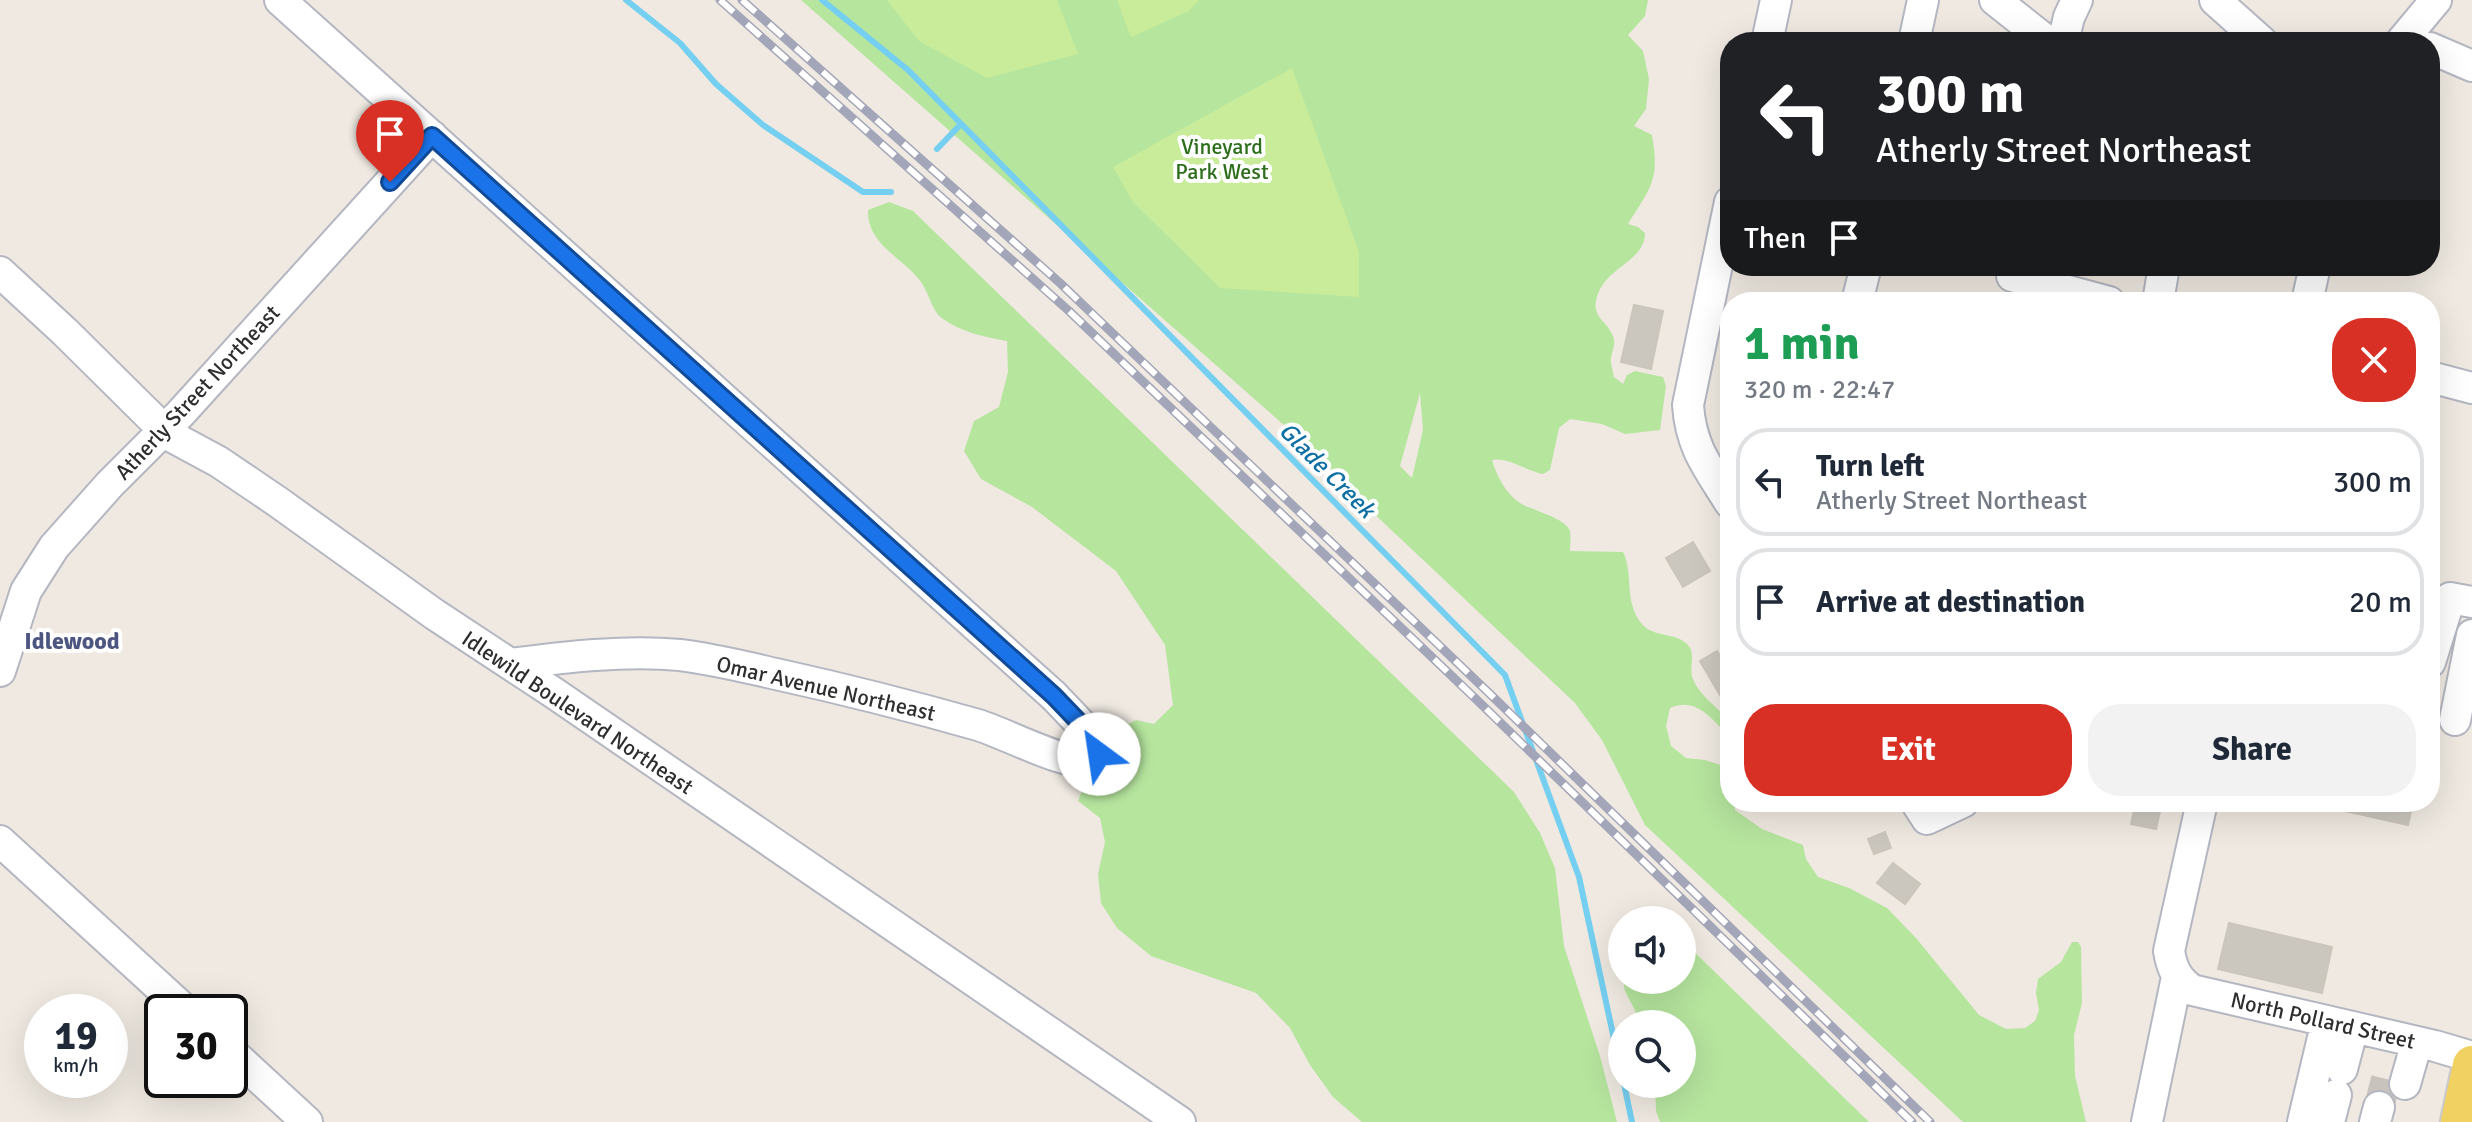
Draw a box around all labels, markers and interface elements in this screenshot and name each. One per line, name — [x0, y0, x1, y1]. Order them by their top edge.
text: 300 m — [1876, 59, 2024, 128]
icon: left — [1744, 64, 1848, 168]
pin — [356, 100, 424, 182]
icon: arrive — [368, 112, 412, 156]
text: Atherly Street Northeast — [1876, 128, 2251, 173]
park label: Vineyard Park West — [1175, 133, 1269, 185]
icon: arrive — [1822, 216, 1866, 260]
text: Then — [1744, 220, 1806, 257]
street label: Atherly Street Northeast — [109, 299, 286, 485]
text: 1 min — [1744, 314, 1860, 373]
button: close — [2332, 318, 2416, 402]
text: 320 m · 22:47 — [1744, 374, 1895, 406]
water label: Glade Creek — [1273, 416, 1383, 526]
text: Turn left — [1816, 448, 1925, 485]
icon: left — [1748, 460, 1792, 504]
text: 300 m — [2333, 464, 2412, 501]
text: Atherly Street Northeast — [1816, 485, 2087, 517]
icon: arrive — [1748, 580, 1792, 624]
text: Arrive at destination — [1816, 584, 2085, 621]
text: 20 m — [2349, 584, 2412, 621]
street label: Idlewild Boulevard Northeast — [457, 625, 699, 800]
district label: Idlewood — [24, 626, 120, 656]
street label: Omar Avenue Northeast — [714, 650, 938, 727]
button: Exit — [1744, 704, 2072, 796]
button: Share — [2088, 704, 2416, 796]
position arrow — [1057, 712, 1141, 796]
map controls — [1608, 906, 1696, 1098]
button: sound — [1608, 906, 1696, 994]
street label: North Pollard Street — [2228, 986, 2418, 1055]
speed limit sign: 30 — [144, 994, 248, 1098]
button: search — [1608, 1010, 1696, 1098]
text: 19 — [54, 1011, 98, 1061]
text: km/h — [53, 1053, 99, 1078]

